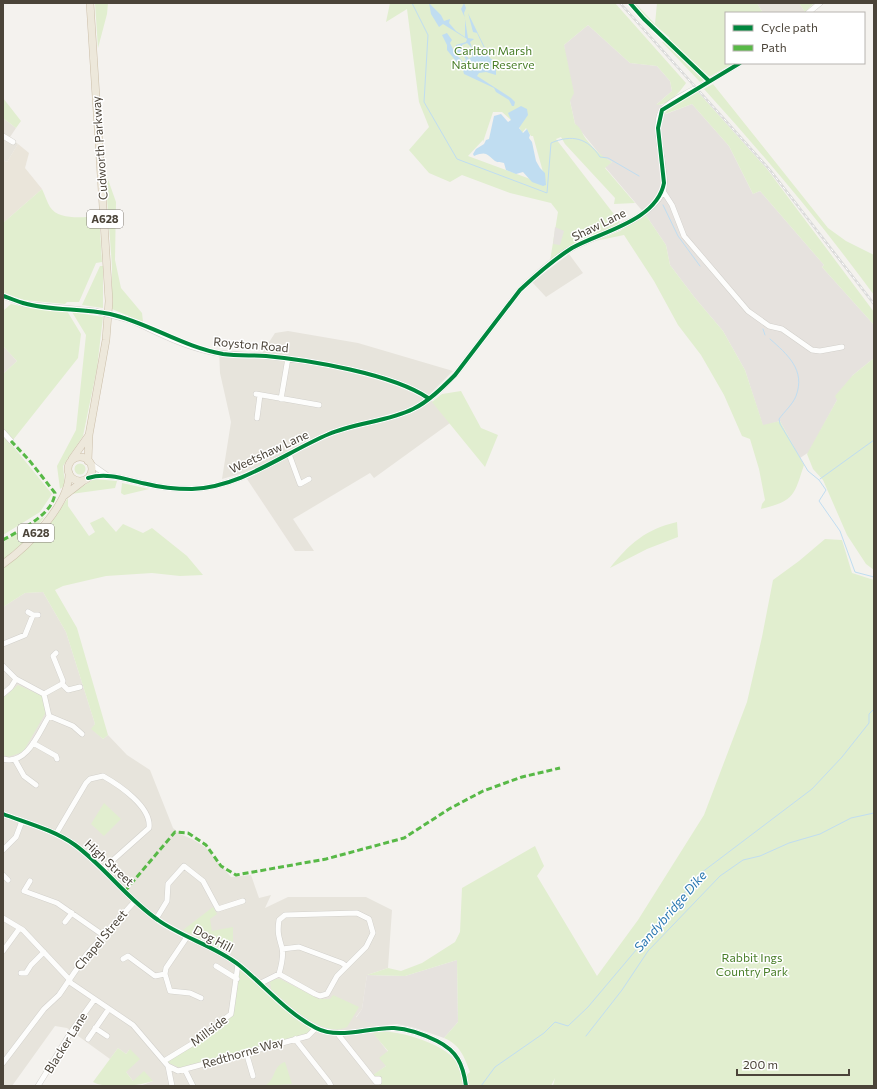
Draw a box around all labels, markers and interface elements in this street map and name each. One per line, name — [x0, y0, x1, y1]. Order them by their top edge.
legend — [725, 12, 865, 64]
text: Cycle path — [761, 20, 818, 34]
text: Path — [761, 40, 787, 54]
park label: Carlton Marsh Nature Reserve — [452, 43, 535, 71]
street label: Cudworth Parkway — [88, 96, 110, 201]
street label: Shaw Lane — [569, 205, 628, 243]
road number: A628 — [87, 210, 123, 228]
street label: Royston Road — [213, 334, 289, 354]
street label: Weetshaw Lane — [227, 427, 310, 476]
road number: A628 — [18, 524, 54, 542]
street label: High Street — [82, 836, 137, 888]
water label: Sandybridge Dike — [630, 867, 710, 955]
street label: Chapel Street — [71, 906, 129, 972]
street label: Dog Hill — [191, 922, 236, 954]
park label: Rabbit Ings Country Park — [716, 950, 789, 978]
street label: Blacker Lane — [41, 1009, 89, 1075]
street label: Millside — [187, 1012, 230, 1049]
street label: Redthorne Way — [200, 1034, 285, 1070]
scale bar — [737, 1051, 849, 1077]
text: 200 m — [743, 1057, 778, 1071]

